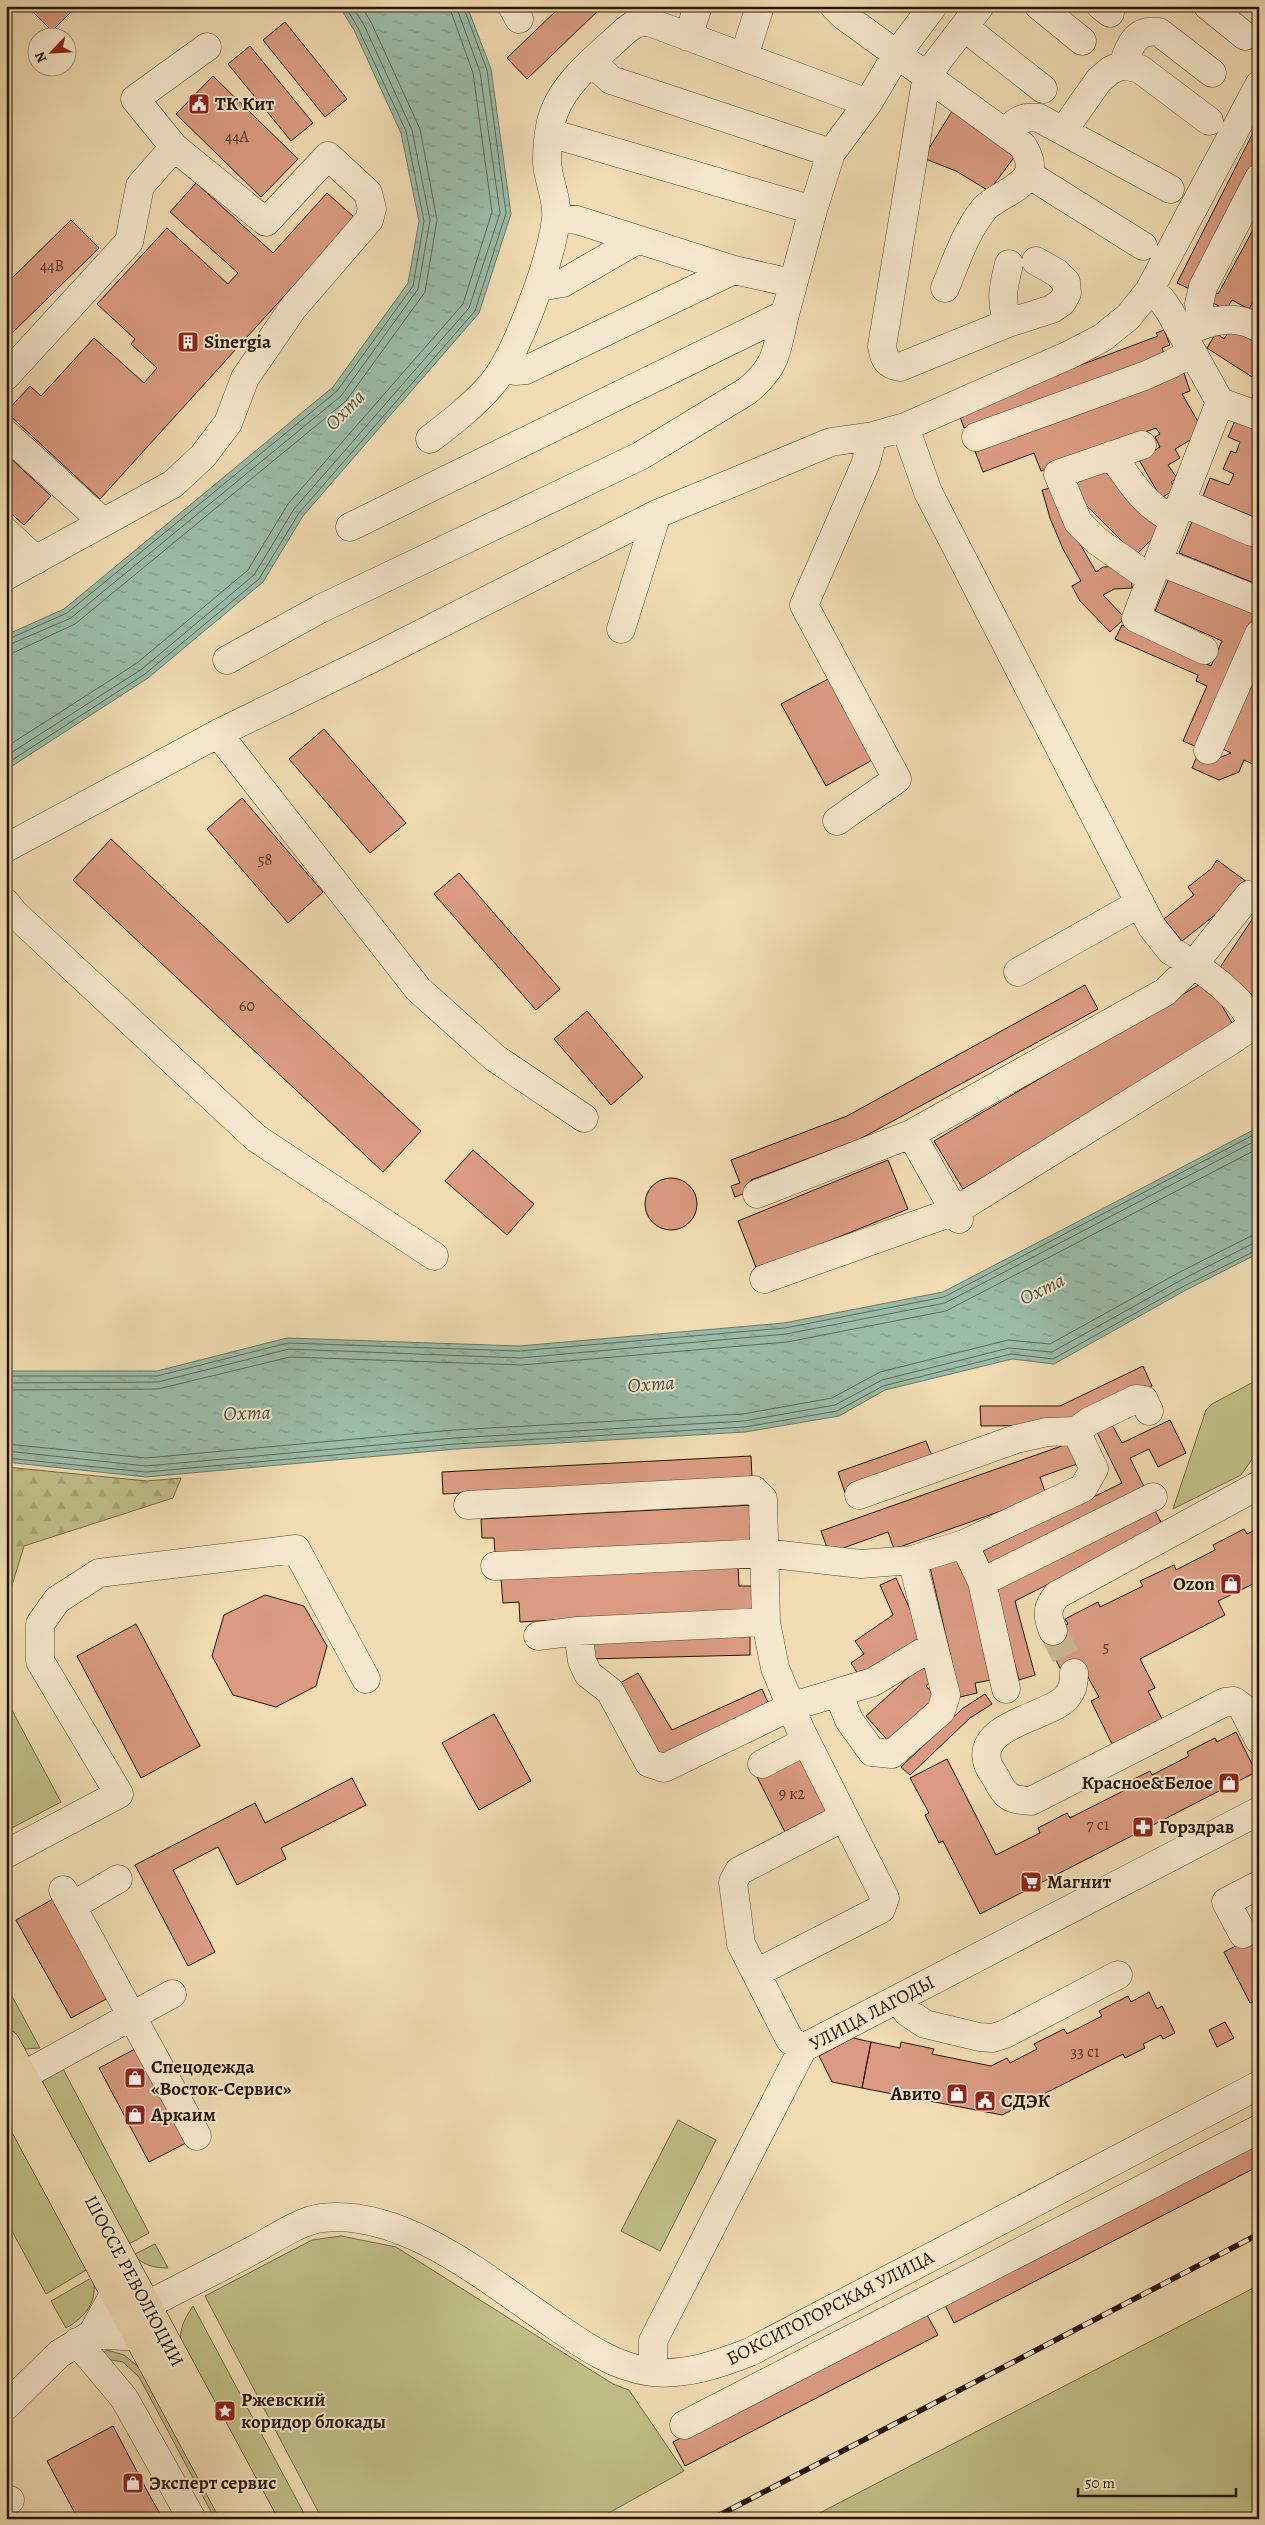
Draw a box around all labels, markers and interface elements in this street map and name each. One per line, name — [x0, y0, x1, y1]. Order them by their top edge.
north arrow — [28, 28, 78, 78]
text: N — [30, 49, 51, 66]
place label: ТК Кит — [215, 91, 275, 117]
public building icon: ТК Кит — [187, 92, 211, 116]
house number: 44А — [225, 126, 250, 148]
house number: 44В — [40, 255, 64, 277]
place label: Sinergia — [204, 329, 272, 355]
building icon: Sinergia — [176, 330, 200, 354]
water label: Охта — [319, 384, 371, 436]
house number: 58 — [258, 849, 272, 871]
house number: 60 — [239, 995, 255, 1017]
water label: Охта — [1015, 1266, 1069, 1312]
water label: Охта — [626, 1369, 676, 1399]
water label: Охта — [223, 1399, 271, 1427]
place label: Ozon — [1173, 1571, 1215, 1597]
shop icon: Ozon — [1219, 1572, 1243, 1596]
house number: 5 — [1103, 1636, 1110, 1658]
place label: Красное&Белое — [1081, 1770, 1213, 1796]
shop icon: Красное&Белое — [1217, 1771, 1241, 1795]
house number: 9 к2 — [779, 1783, 806, 1805]
house number: 7 с1 — [1087, 1814, 1110, 1836]
place label: Горздрав — [1159, 1814, 1234, 1840]
pharmacy icon: Горздрав — [1131, 1815, 1155, 1839]
place label: Магнит — [1047, 1869, 1112, 1895]
supermarket icon: Магнит — [1019, 1870, 1043, 1894]
street label: УЛИЦА ЛАГОДЫ — [805, 1969, 939, 2057]
house number: 33 с1 — [1071, 2041, 1100, 2063]
place label: Спецодежда «Восток-Сервис» — [151, 2054, 292, 2102]
shop icon: Спецодежда «Восток-Сервис» — [123, 2066, 147, 2090]
place label: Авито — [890, 2081, 941, 2107]
shop icon: Авито — [945, 2082, 969, 2106]
place label: СДЭК — [1001, 2088, 1050, 2114]
public building icon: СДЭК — [973, 2089, 997, 2113]
place label: Аркаим — [150, 2102, 216, 2128]
shop icon: Аркаим — [123, 2103, 147, 2127]
street label: ШОССЕ РЕВОЛЮЦИИ — [78, 2191, 190, 2371]
street label: БОКСИТОГОРСКАЯ УЛИЦА — [722, 2244, 939, 2372]
place label: Ржевский коридор блокады — [241, 2387, 386, 2435]
place icon: Ржевский коридор блокады — [213, 2399, 237, 2423]
scale bar — [1078, 2465, 1235, 2497]
place label: Эксперт сервис — [149, 2470, 276, 2496]
shop icon: Эксперт сервис — [121, 2471, 145, 2495]
text: 50 m — [1085, 2473, 1115, 2493]

